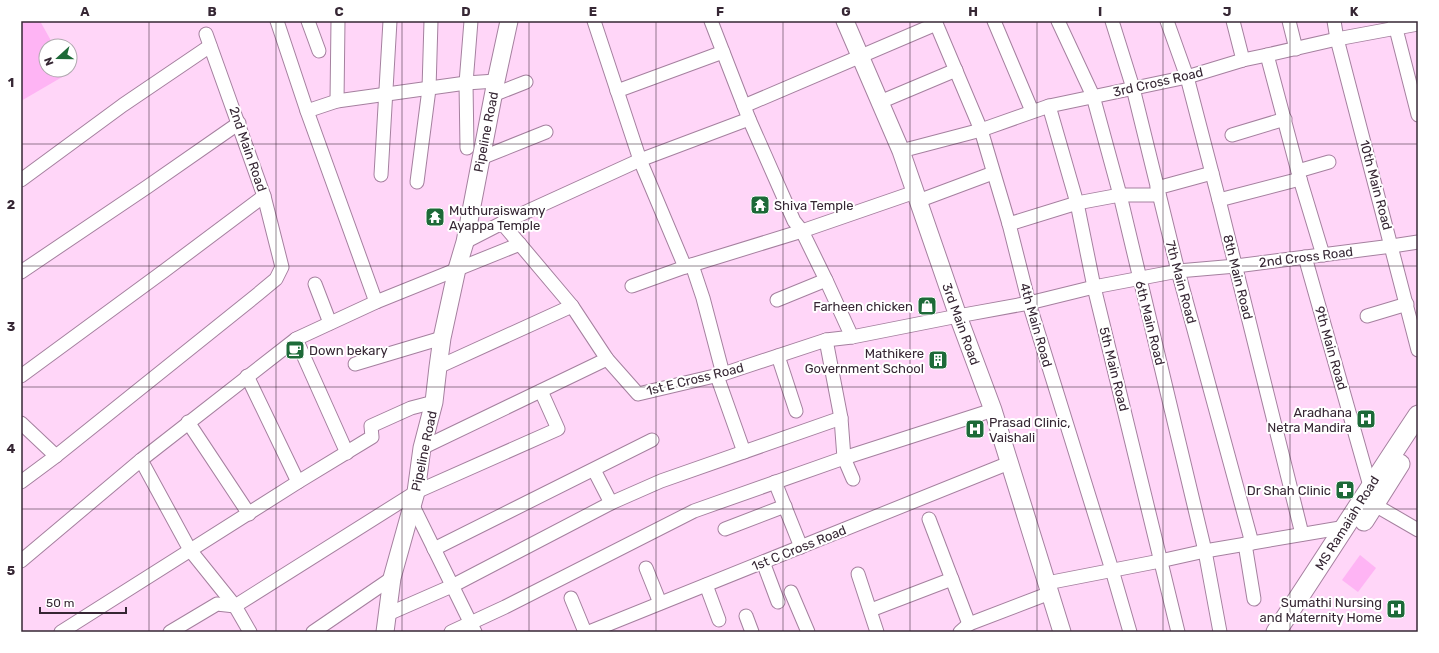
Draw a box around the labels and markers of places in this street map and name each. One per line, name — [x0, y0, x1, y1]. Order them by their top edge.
temple icon: Shiva Temple — [749, 194, 771, 216]
place label: Shiva Temple — [774, 198, 853, 213]
place label: Muthuraiswamy Ayappa Temple — [449, 203, 546, 233]
temple icon: Muthuraiswamy Ayappa Temple — [424, 206, 446, 228]
shop icon: Farheen chicken — [916, 295, 938, 317]
place label: Farheen chicken — [813, 299, 913, 314]
cafe icon: Down bekary — [284, 339, 306, 361]
place label: Down bekary — [309, 343, 388, 358]
place label: Mathikere Government School — [805, 346, 924, 376]
building icon: Mathikere Government School — [927, 349, 949, 371]
place label: Aradhana Netra Mandira — [1267, 405, 1352, 435]
hospital icon: Aradhana Netra Mandira — [1355, 408, 1377, 430]
place label: Prasad Clinic, Vaishali — [989, 415, 1070, 445]
hospital icon: Prasad Clinic, Vaishali — [964, 418, 986, 440]
pharmacy icon: Dr Shah Clinic — [1334, 479, 1356, 501]
place label: Dr Shah Clinic — [1247, 483, 1331, 498]
place label: Sumathi Nursing and Maternity Home — [1260, 595, 1382, 625]
hospital icon: Sumathi Nursing and Maternity Home — [1385, 598, 1407, 620]

